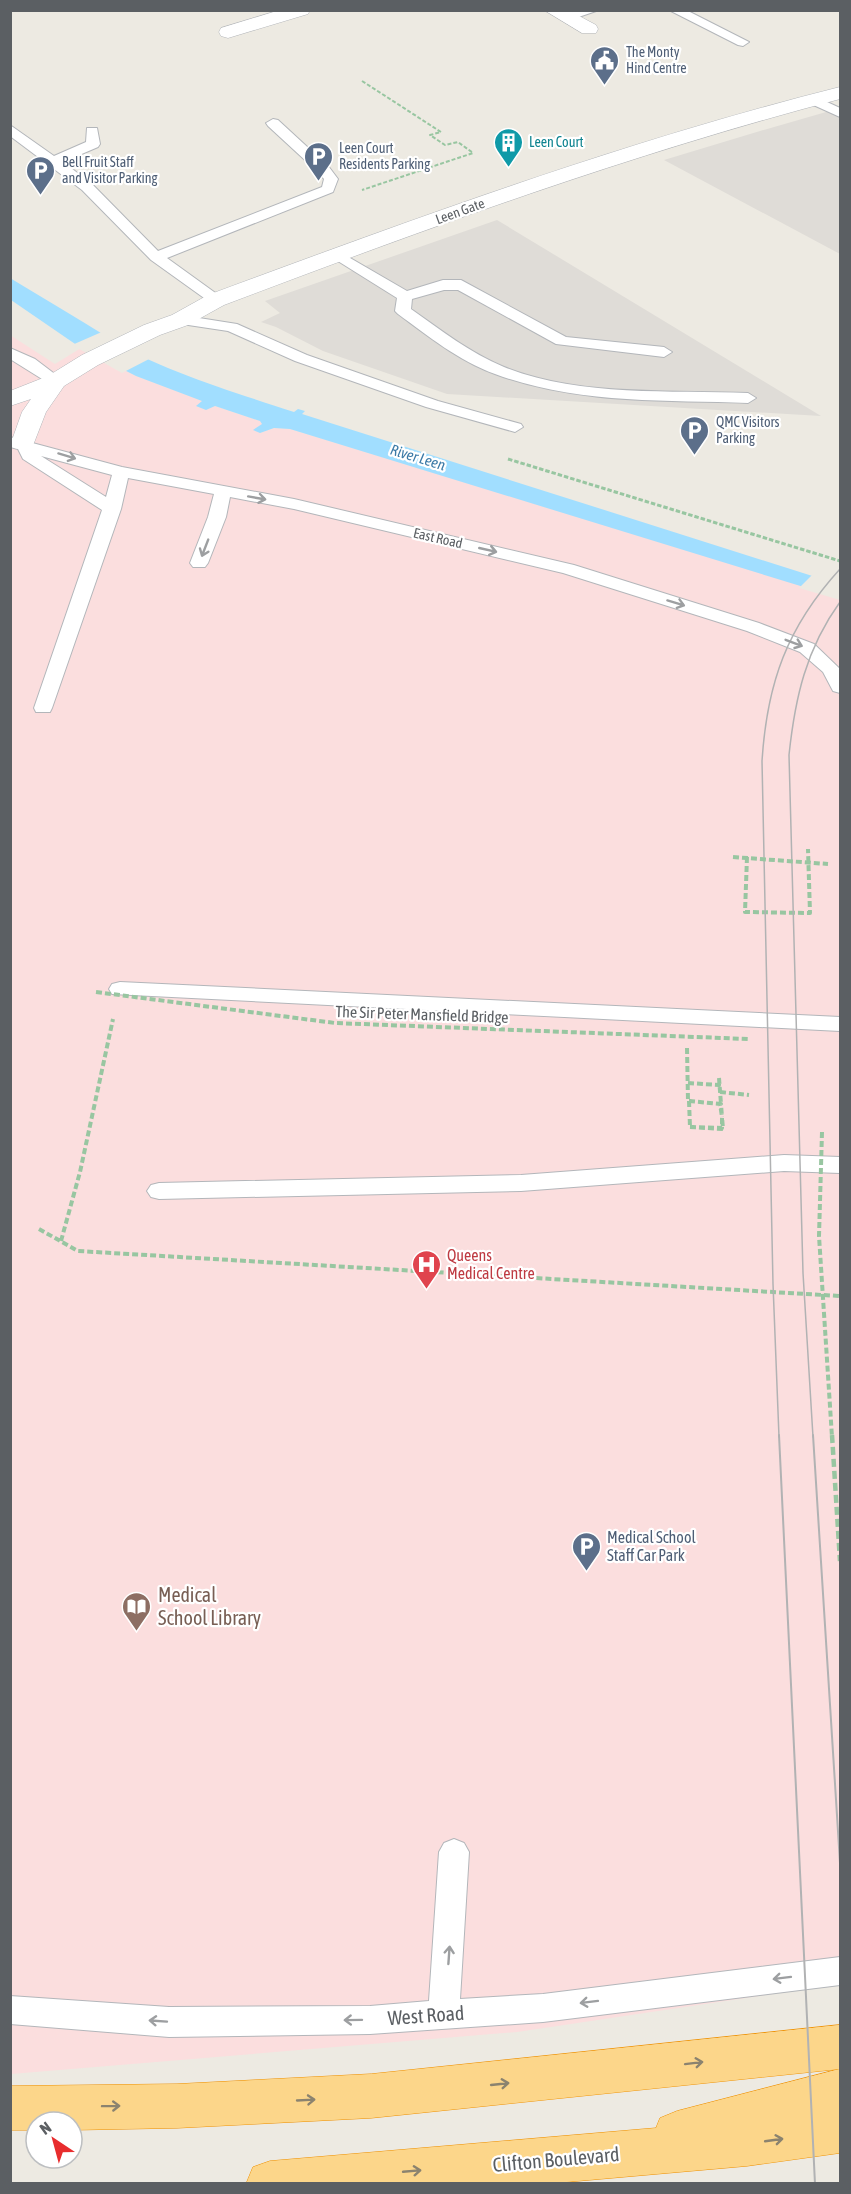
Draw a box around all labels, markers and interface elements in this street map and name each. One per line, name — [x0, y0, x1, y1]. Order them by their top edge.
public building icon: The Monty Hind Centre — [589, 44, 621, 86]
place label: The Monty Hind Centre — [626, 44, 687, 76]
building icon: Leen Court — [492, 126, 524, 168]
place label: Leen Court — [529, 134, 583, 150]
parking icon: Leen Court Residents Parking — [302, 140, 334, 182]
place label: Leen Court Residents Parking — [339, 140, 430, 172]
parking icon: Bell Fruit Staff and Visitor Parking — [25, 154, 57, 196]
place label: Bell Fruit Staff and Visitor Parking — [62, 154, 158, 186]
street label: Leen Gate — [433, 195, 487, 227]
parking icon: QMC Visitors Parking — [679, 414, 711, 456]
place label: QMC Visitors Parking — [716, 414, 780, 446]
water label: River Leen — [388, 441, 448, 473]
one-way arrow — [57, 451, 76, 462]
one-way arrow — [247, 493, 267, 504]
street label: East Road — [412, 525, 464, 551]
one-way arrow — [199, 538, 210, 556]
one-way arrow — [479, 544, 498, 556]
one-way arrow — [666, 598, 685, 609]
one-way arrow — [784, 638, 803, 649]
street label: The Sir Peter Mansfield Bridge — [335, 1002, 509, 1027]
place label: Queens Medical Centre — [447, 1246, 535, 1282]
hospital icon: Queens Medical Centre — [410, 1248, 442, 1290]
place label: Medical School Staff Car Park — [607, 1528, 696, 1564]
parking icon: Medical School Staff Car Park — [570, 1530, 602, 1572]
place label: Medical School Library — [158, 1583, 261, 1629]
library icon: Medical School Library — [121, 1590, 153, 1632]
one-way arrow — [444, 1946, 455, 1966]
one-way arrow — [773, 1973, 793, 1984]
one-way arrow — [580, 1997, 599, 2008]
street label: West Road — [387, 2001, 465, 2029]
one-way arrow — [343, 2014, 363, 2026]
one-way arrow — [148, 2015, 168, 2026]
one-way arrow — [684, 2058, 704, 2069]
one-way arrow — [490, 2078, 510, 2089]
one-way arrow — [295, 2094, 315, 2105]
one-way arrow — [100, 2101, 120, 2112]
north arrow — [24, 2110, 84, 2170]
text: N — [36, 2118, 54, 2138]
one-way arrow — [763, 2134, 783, 2145]
street label: Clifton Boulevard — [492, 2142, 620, 2176]
one-way arrow — [402, 2165, 421, 2176]

